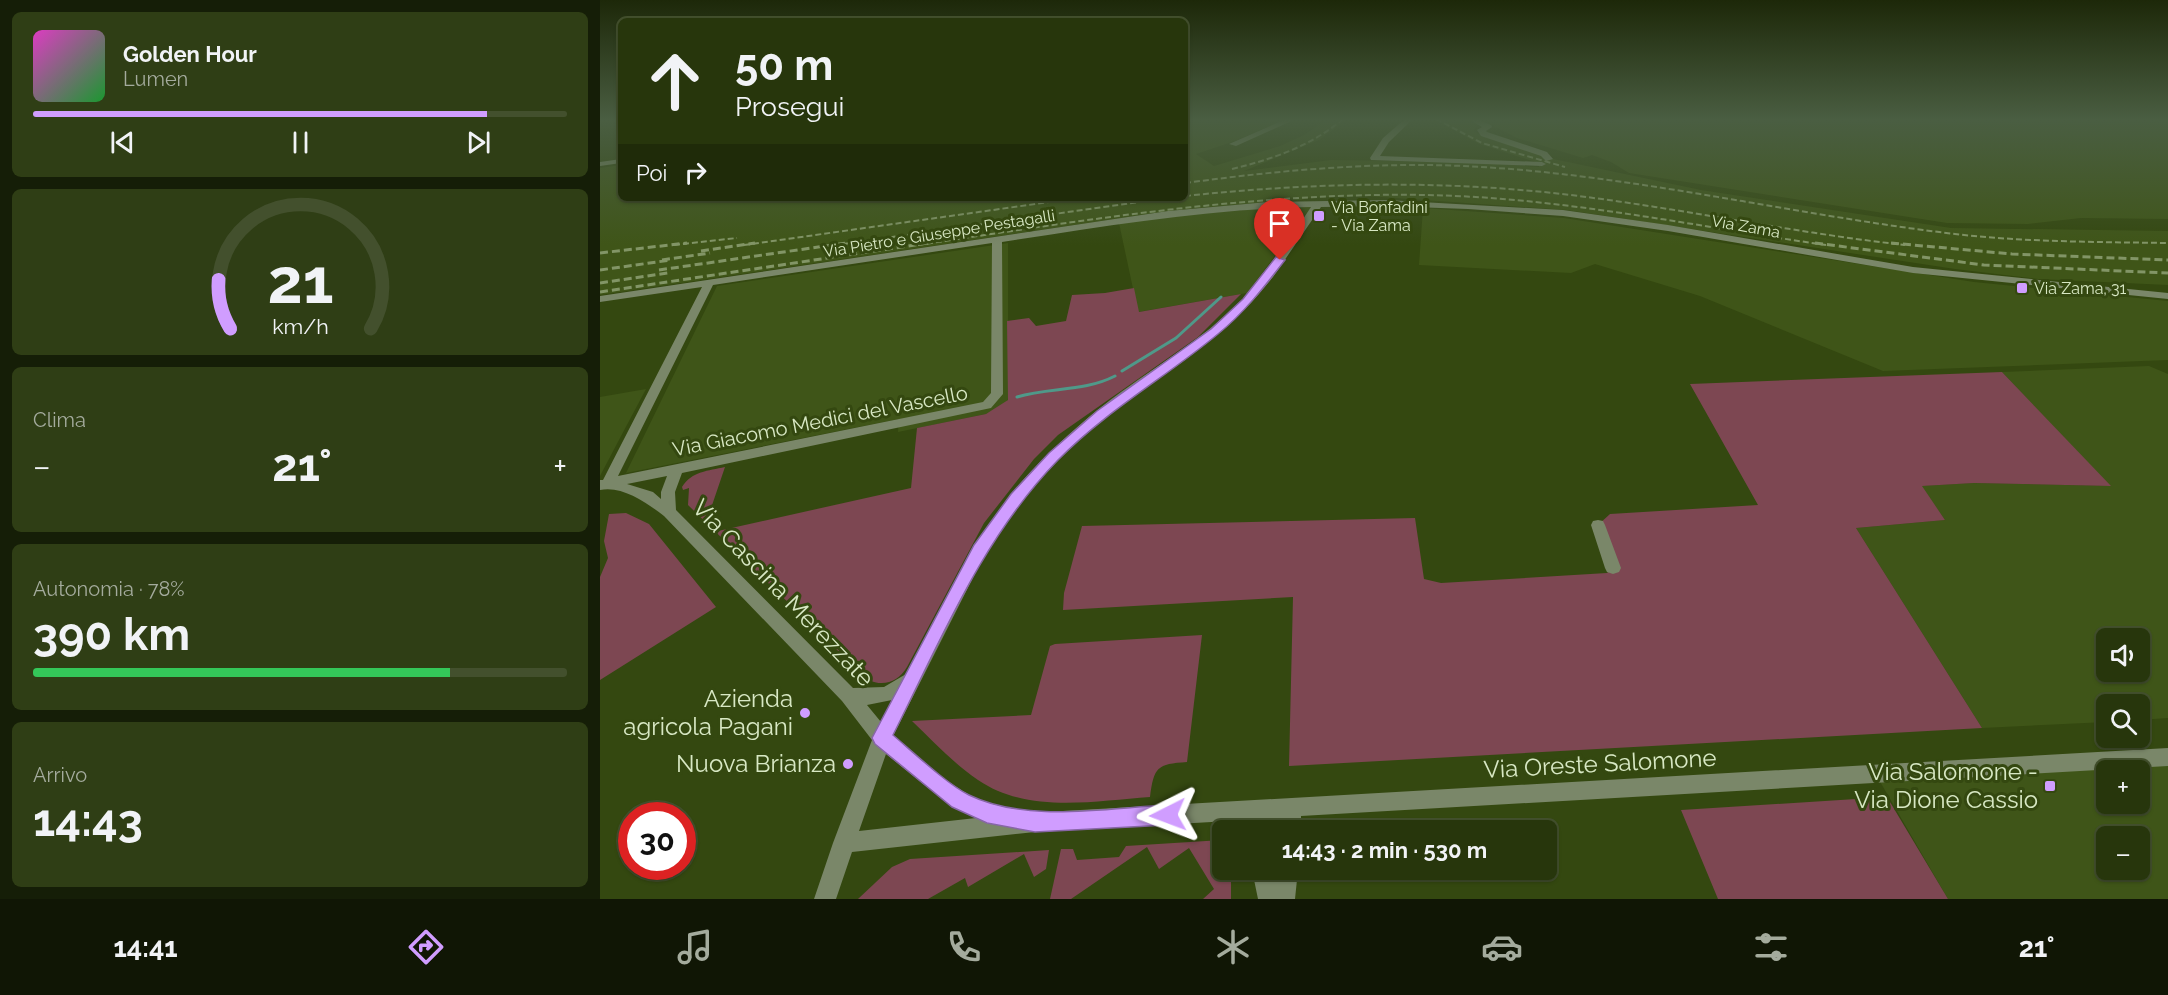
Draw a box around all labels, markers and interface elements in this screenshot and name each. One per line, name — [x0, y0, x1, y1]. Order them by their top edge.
text: Golden Hour — [123, 41, 257, 67]
text: 50 m — [735, 41, 833, 90]
icon: ahead — [636, 42, 714, 120]
text: Lumen — [123, 67, 188, 91]
text: Prosegui — [735, 91, 844, 122]
icon: previous — [106, 126, 139, 159]
icon: pause — [284, 126, 317, 159]
icon: next — [462, 126, 495, 159]
icon: right — [679, 156, 712, 189]
text: Poi — [636, 160, 667, 186]
pin — [1254, 198, 1305, 260]
place label: Via Bonfadini - Via Zama — [1331, 198, 1428, 235]
street label: Via Pietro e Giuseppe Pestagalli — [822, 206, 1056, 261]
icon: arrive — [1263, 207, 1296, 240]
marker: Via Bonfadini - Via Zama — [1312, 209, 1326, 223]
street label: Via Zama — [1710, 211, 1782, 242]
text: 21 — [267, 244, 333, 318]
place label: Via Zama, 31 — [2034, 279, 2127, 298]
marker: Via Zama, 31 — [2015, 281, 2029, 295]
text: km/h — [272, 315, 328, 340]
street label: Via Giacomo Medici del Vascello — [670, 381, 970, 461]
text: Clima — [33, 408, 86, 432]
text: 21° — [272, 439, 332, 492]
text: − — [33, 447, 51, 486]
text: + — [553, 447, 567, 486]
street label: Via Cascina Merezzate — [686, 493, 880, 692]
text: Autonomia · 78% — [33, 577, 185, 601]
text: 390 km — [33, 608, 190, 661]
map controls — [2096, 628, 2150, 880]
button: sound — [2096, 628, 2150, 682]
place label: Azienda agricola Pagani — [623, 684, 793, 741]
button: search — [2096, 694, 2150, 748]
marker: Azienda agricola Pagani — [798, 706, 812, 720]
street label: Via Oreste Salomone — [1483, 743, 1717, 784]
place label: Nuova Brianza — [676, 749, 836, 778]
marker: Nuova Brianza — [841, 757, 855, 771]
place label: Via Salomone - Via Dione Cassio — [1854, 757, 2038, 814]
button: + — [2096, 760, 2150, 814]
text: Arrivo — [33, 763, 87, 787]
marker: Via Salomone - Via Dione Cassio — [2043, 779, 2057, 793]
position arrow — [1136, 783, 1200, 847]
text: 14:43 — [33, 794, 143, 847]
speed limit sign: 30 — [618, 802, 696, 880]
button: − — [2096, 826, 2150, 880]
text: 14:43 · 2 min · 530 m — [1282, 837, 1487, 863]
icon: directions — [405, 926, 447, 968]
icon: music — [674, 926, 716, 968]
icon: phone — [943, 926, 985, 968]
icon: climate — [1212, 926, 1254, 968]
icon: car — [1481, 926, 1523, 968]
icon: filters — [1750, 926, 1792, 968]
text: 14:41 — [114, 932, 178, 963]
text: 21° — [2019, 932, 2054, 963]

